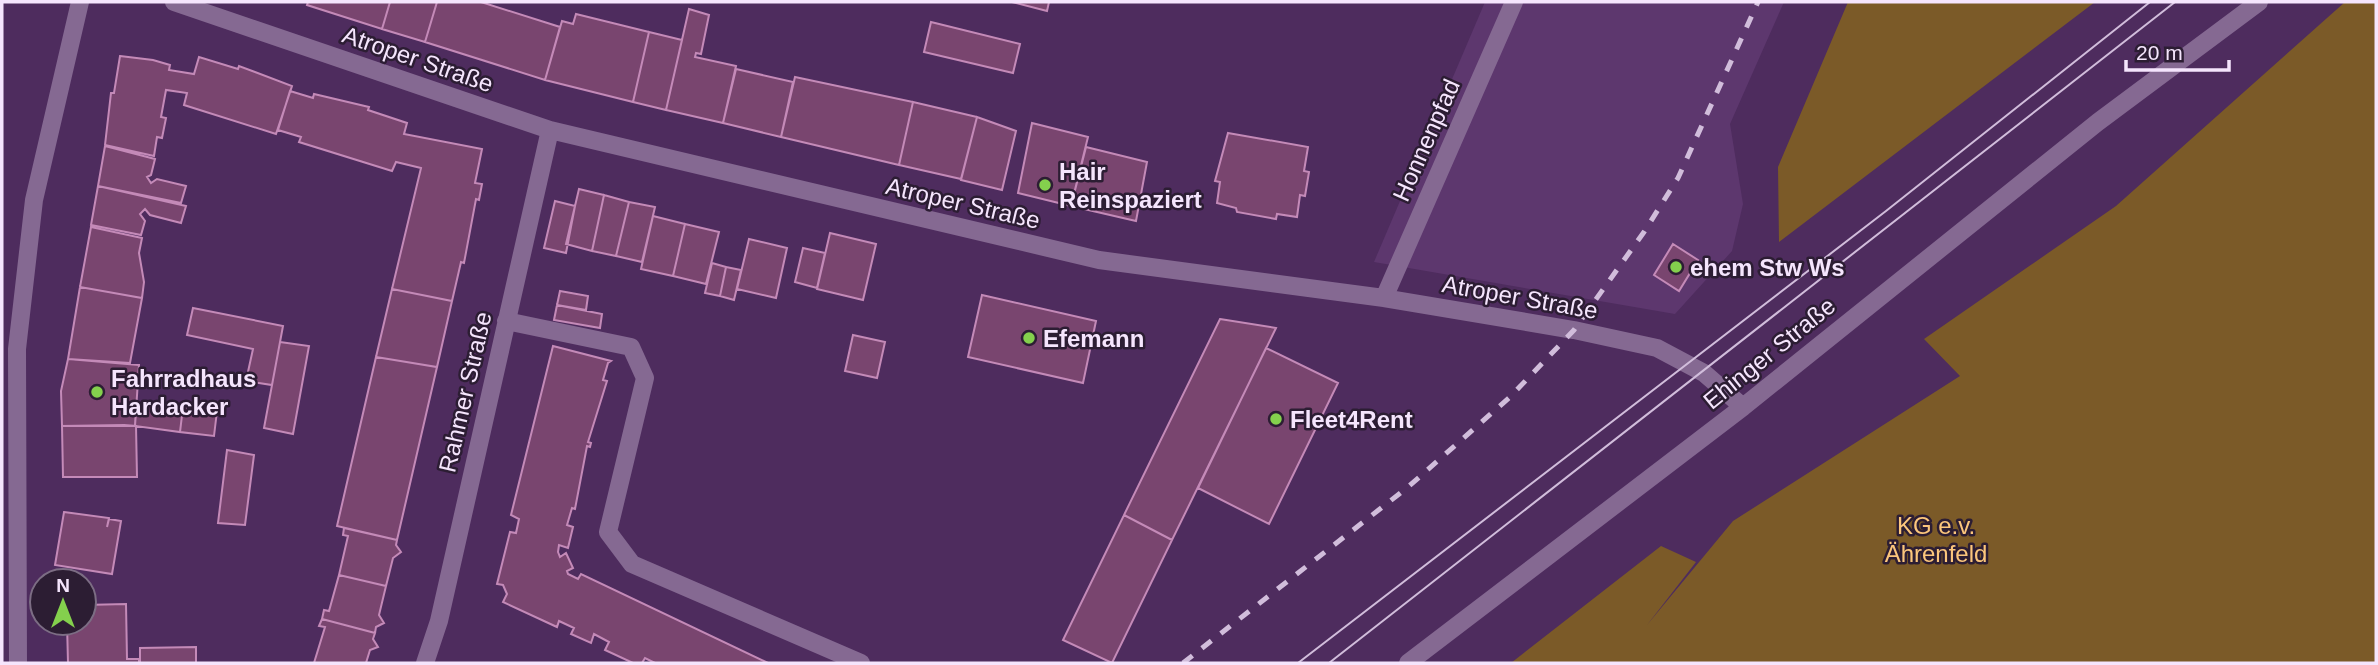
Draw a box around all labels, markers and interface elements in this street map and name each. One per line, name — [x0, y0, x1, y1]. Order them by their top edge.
street label: Atroper Straße — [339, 21, 497, 97]
scale bar — [2126, 28, 2229, 72]
text: 20 m — [2136, 41, 2183, 64]
street label: Honnenpfad — [1387, 75, 1465, 205]
place label: Hair Reinspaziert — [1059, 158, 1202, 213]
street label: Atroper Straße — [883, 172, 1043, 234]
marker: Hair Reinspaziert — [1037, 177, 1053, 193]
place label: ehem Stw Ws — [1690, 254, 1845, 281]
marker: ehem Stw Ws — [1668, 259, 1684, 275]
street label: Atroper Straße — [1440, 270, 1600, 324]
street label: Ehinger Straße — [1698, 292, 1840, 414]
street label: Rahmer Straße — [433, 309, 497, 475]
place label: Efemann — [1043, 325, 1144, 352]
marker: Efemann — [1021, 330, 1037, 346]
place label: Fahrradhaus Hardacker — [111, 365, 256, 420]
marker: Fahrradhaus Hardacker — [89, 384, 105, 400]
place label: Fleet4Rent — [1290, 406, 1413, 433]
marker: Fleet4Rent — [1268, 411, 1284, 427]
park label: KG e.v. Ährenfeld — [1885, 512, 1987, 567]
north arrow — [28, 567, 98, 637]
text: N — [56, 575, 70, 596]

